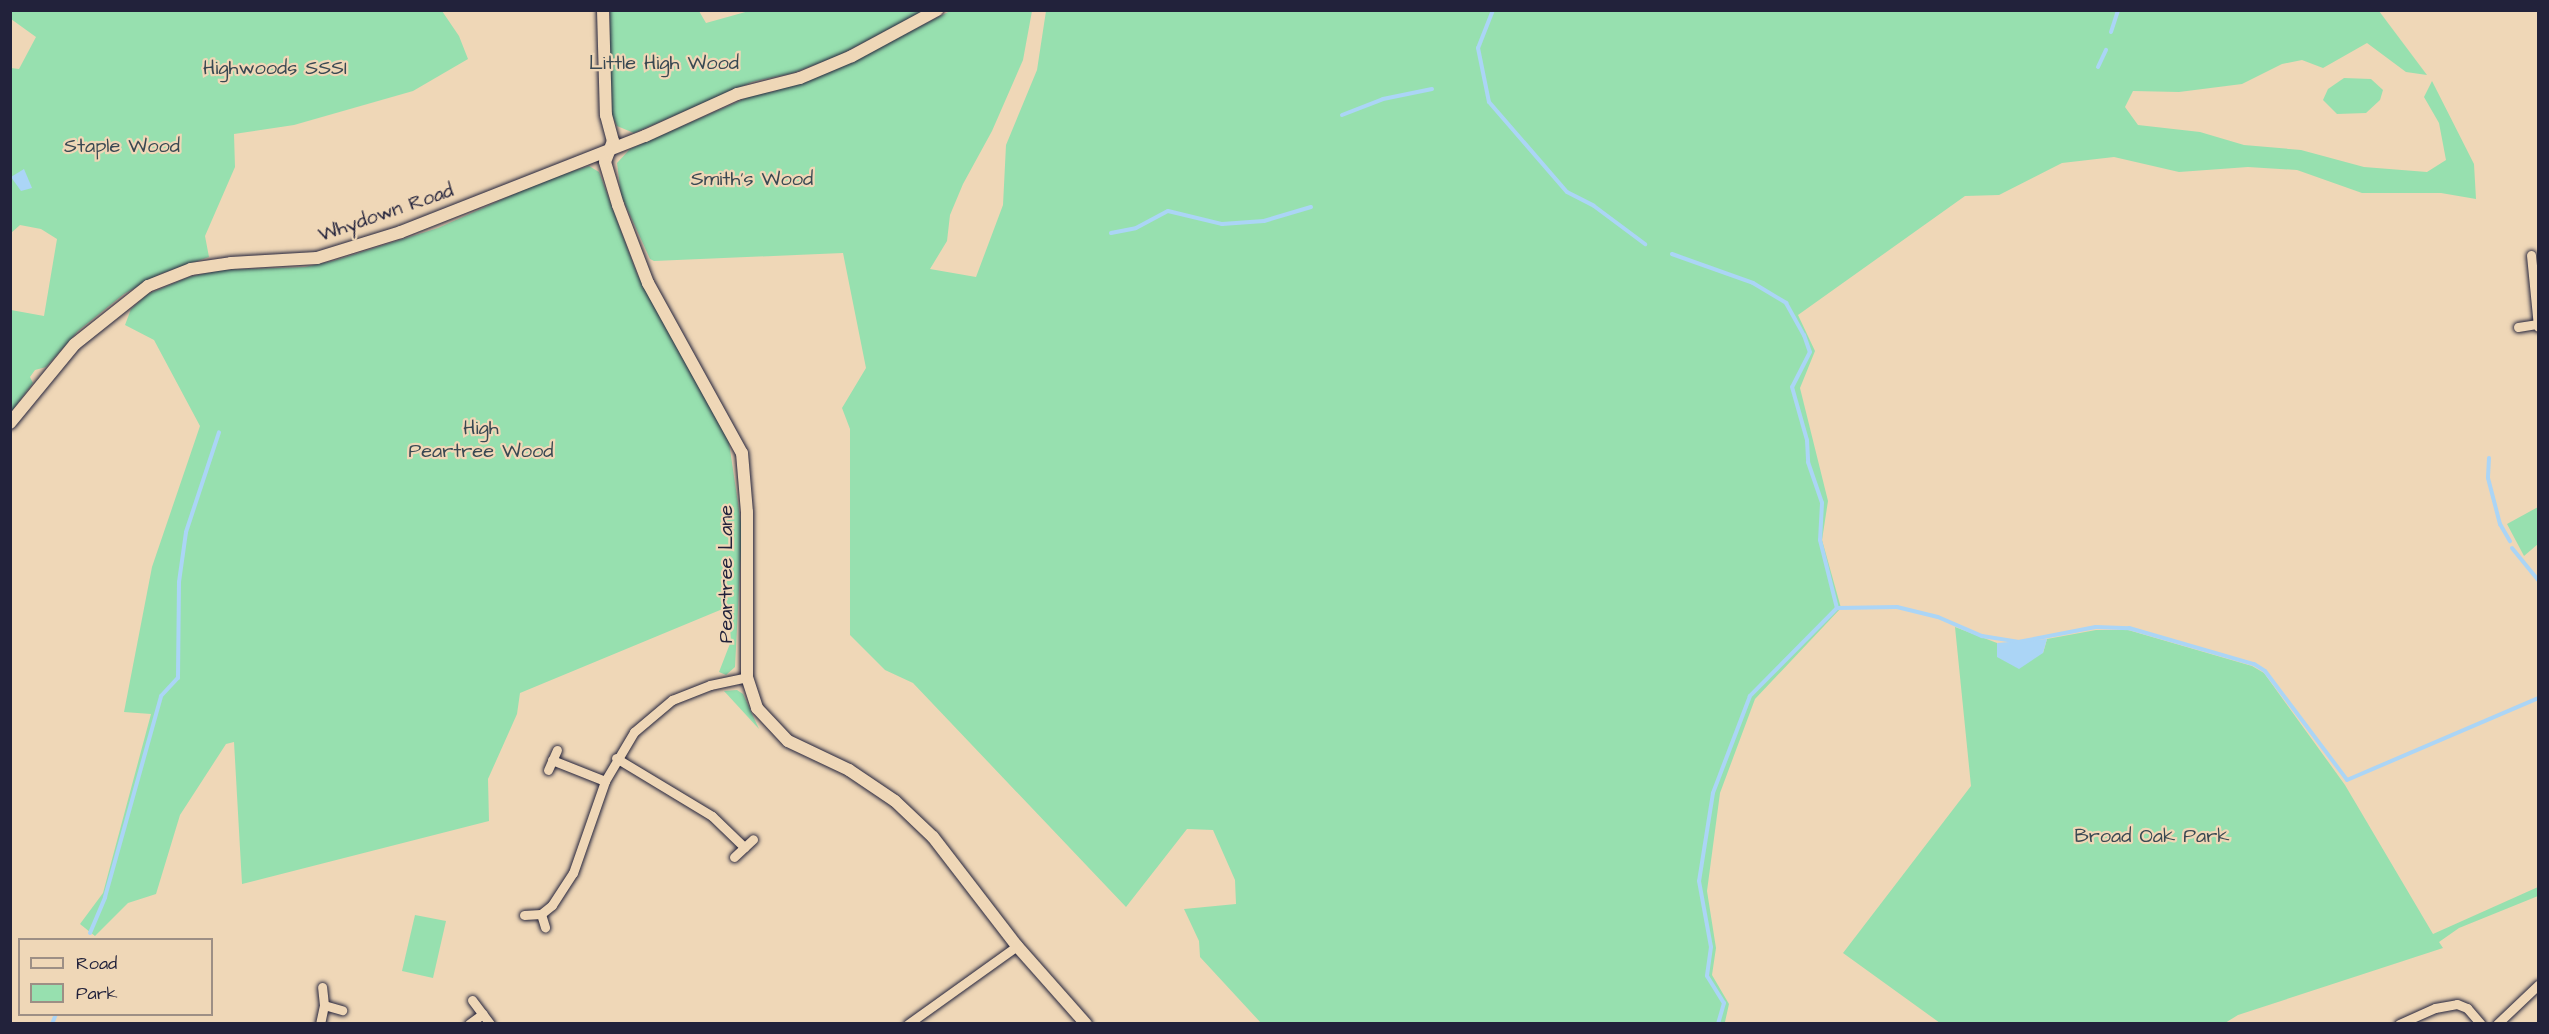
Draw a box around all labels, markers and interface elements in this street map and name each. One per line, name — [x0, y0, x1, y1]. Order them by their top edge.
park label: Little High Wood — [589, 51, 739, 75]
park label: Highwoods SSSI — [203, 56, 347, 80]
park label: Staple Wood — [64, 134, 180, 158]
park label: Smith's Wood — [691, 167, 813, 191]
street label: Whydown Road — [315, 179, 457, 247]
park label: High Peartree Wood — [408, 417, 554, 464]
street label: Peartree Lane — [714, 505, 738, 643]
park label: Broad Oak Park — [2074, 824, 2230, 848]
legend — [18, 938, 213, 1016]
text: Road — [76, 951, 117, 976]
text: Park — [76, 981, 118, 1006]

